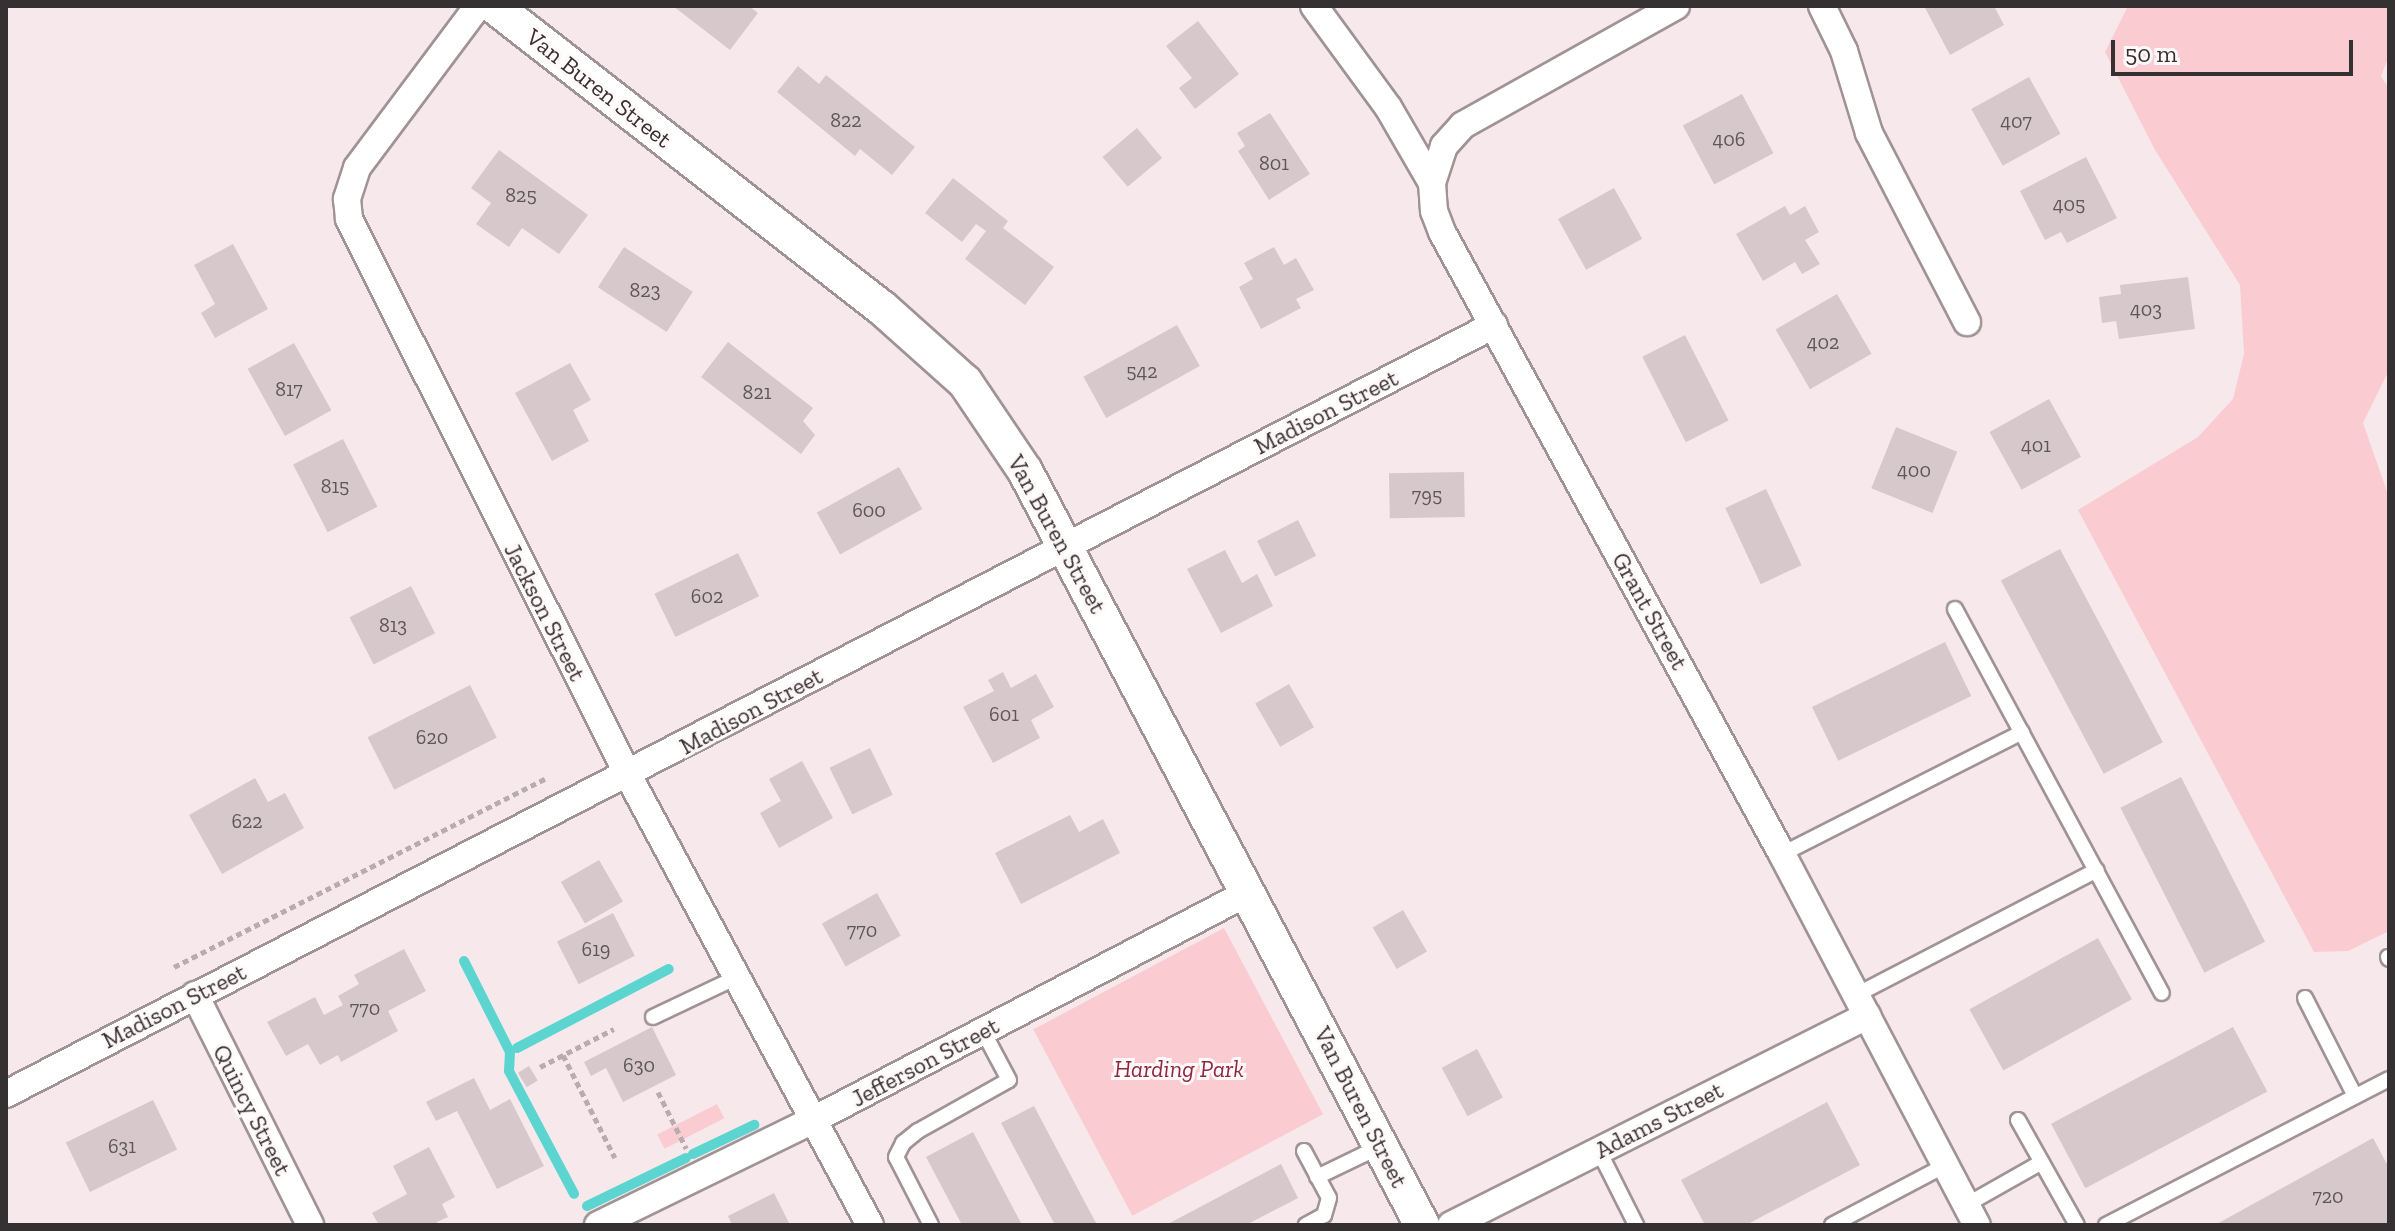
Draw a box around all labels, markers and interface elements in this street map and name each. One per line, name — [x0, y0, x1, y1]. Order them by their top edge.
street label: Van Buren Street — [521, 22, 677, 154]
scale bar — [2115, 24, 2357, 74]
text: 50 m — [2125, 39, 2177, 68]
house number: 822 — [830, 108, 862, 132]
house number: 407 — [2000, 109, 2032, 133]
house number: 406 — [1713, 127, 1745, 151]
house number: 801 — [1259, 151, 1289, 175]
house number: 825 — [505, 183, 537, 207]
house number: 405 — [2053, 192, 2085, 216]
house number: 823 — [630, 278, 660, 302]
house number: 403 — [2130, 297, 2162, 321]
house number: 402 — [1807, 330, 1839, 354]
house number: 542 — [1126, 359, 1158, 383]
street label: Madison Street — [1249, 363, 1403, 461]
house number: 817 — [275, 377, 303, 401]
house number: 821 — [743, 380, 771, 404]
house number: 401 — [2021, 433, 2051, 457]
street label: Van Buren Street — [1002, 450, 1112, 618]
house number: 400 — [1897, 458, 1931, 482]
house number: 815 — [321, 474, 349, 498]
house number: 795 — [1412, 483, 1442, 507]
house number: 600 — [852, 498, 886, 522]
street label: Jackson Street — [498, 538, 592, 686]
street label: Grant Street — [1606, 547, 1694, 675]
house number: 602 — [691, 584, 723, 608]
house number: 813 — [379, 613, 407, 637]
street label: Madison Street — [675, 661, 827, 761]
house number: 601 — [989, 702, 1019, 726]
house number: 620 — [416, 725, 448, 749]
house number: 622 — [231, 809, 263, 833]
house number: 770 — [847, 918, 877, 942]
house number: 619 — [582, 937, 610, 961]
street label: Madison Street — [97, 957, 251, 1055]
house number: 770 — [350, 996, 380, 1020]
street label: Jefferson Street — [846, 1011, 1004, 1113]
street label: Van Buren Street — [1308, 1022, 1414, 1192]
street label: Quincy Street — [207, 1039, 297, 1181]
house number: 630 — [623, 1053, 655, 1077]
park label: Harding Park — [1114, 1055, 1244, 1083]
street label: Adams Street — [1590, 1075, 1728, 1165]
house number: 631 — [108, 1134, 136, 1158]
house number: 720 — [2312, 1184, 2344, 1208]

